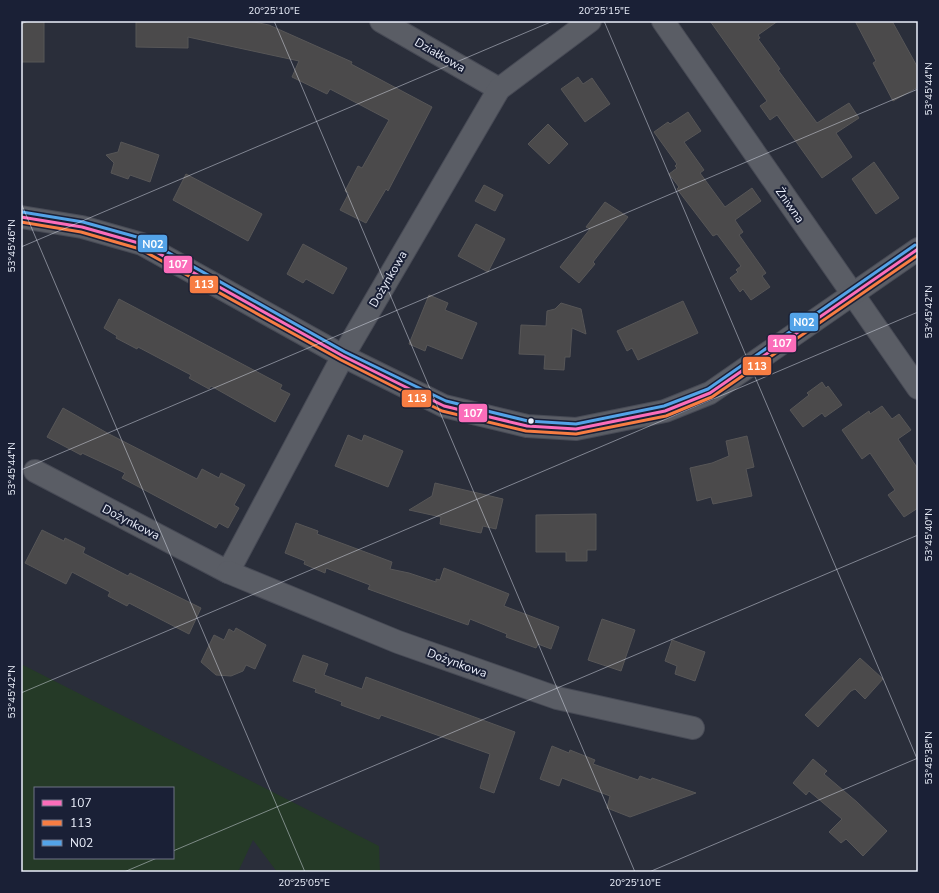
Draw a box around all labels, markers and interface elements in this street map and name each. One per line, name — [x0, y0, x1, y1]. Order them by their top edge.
text: 20°25'10"E — [248, 4, 300, 18]
text: 20°25'15"E — [578, 4, 630, 18]
street label: Działkowa — [412, 34, 468, 76]
text: 53°45'44"N — [922, 62, 936, 116]
street label: Żniwna — [772, 184, 808, 226]
text: 53°45'46"N — [5, 219, 19, 273]
line badge: N02 — [137, 234, 168, 253]
text: N02 — [142, 237, 164, 252]
street label: Dożynkowa — [365, 248, 411, 310]
line badge: 107 — [163, 255, 193, 274]
text: 107 — [168, 257, 188, 272]
line badge: 113 — [189, 275, 219, 294]
text: 113 — [194, 277, 214, 292]
text: 53°45'42"N — [922, 285, 936, 339]
line badge: N02 — [789, 312, 819, 332]
text: N02 — [793, 315, 815, 330]
line badge: 107 — [767, 334, 797, 353]
text: 107 — [772, 336, 792, 351]
line badge: 113 — [742, 356, 772, 376]
text: 113 — [747, 359, 767, 374]
line badge: 113 — [401, 389, 432, 408]
text: 113 — [407, 391, 427, 406]
line badge: 107 — [458, 403, 488, 423]
text: 107 — [463, 406, 483, 421]
unlabelled marker — [526, 416, 536, 426]
text: 53°45'44"N — [5, 442, 19, 496]
street label: Dożynkowa — [99, 501, 163, 543]
text: 53°45'40"N — [922, 508, 936, 562]
street label: Dożynkowa — [425, 645, 489, 681]
text: 53°45'42"N — [5, 665, 19, 719]
text: 53°45'38"N — [922, 731, 936, 785]
legend — [34, 787, 174, 859]
text: 107 — [70, 795, 92, 811]
text: 113 — [70, 815, 92, 831]
text: N02 — [70, 835, 93, 851]
text: 20°25'05"E — [278, 876, 330, 890]
text: 20°25'10"E — [609, 876, 661, 890]

